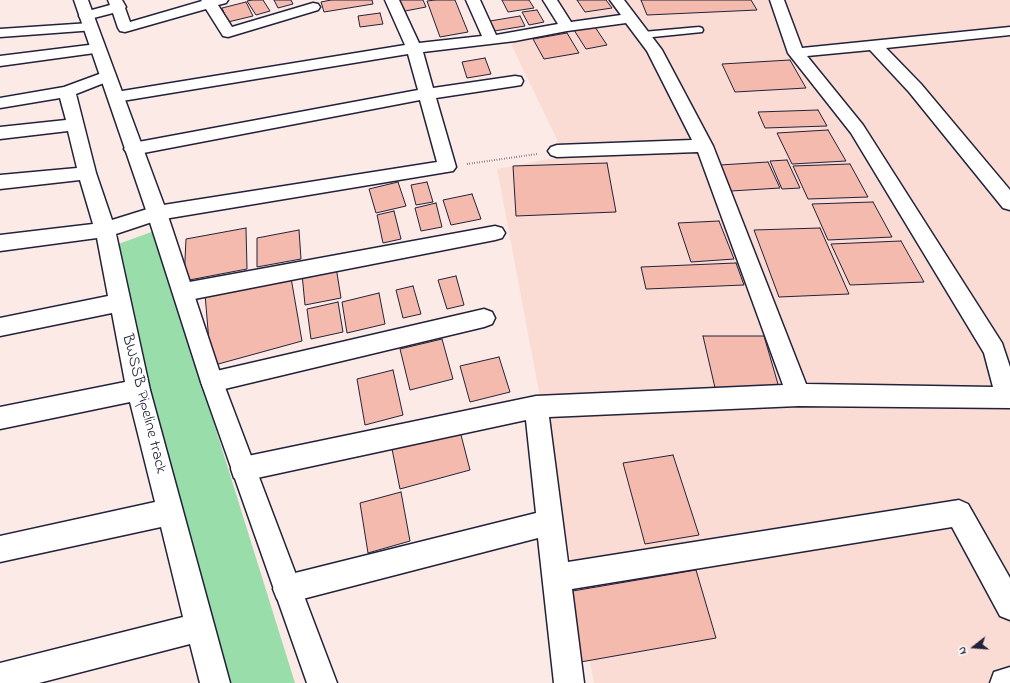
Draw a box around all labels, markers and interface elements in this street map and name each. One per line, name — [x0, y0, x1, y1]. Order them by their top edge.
street label: BWSSB Pipeline track — [116, 332, 170, 476]
north arrow — [954, 627, 994, 667]
text: N — [954, 645, 971, 656]

